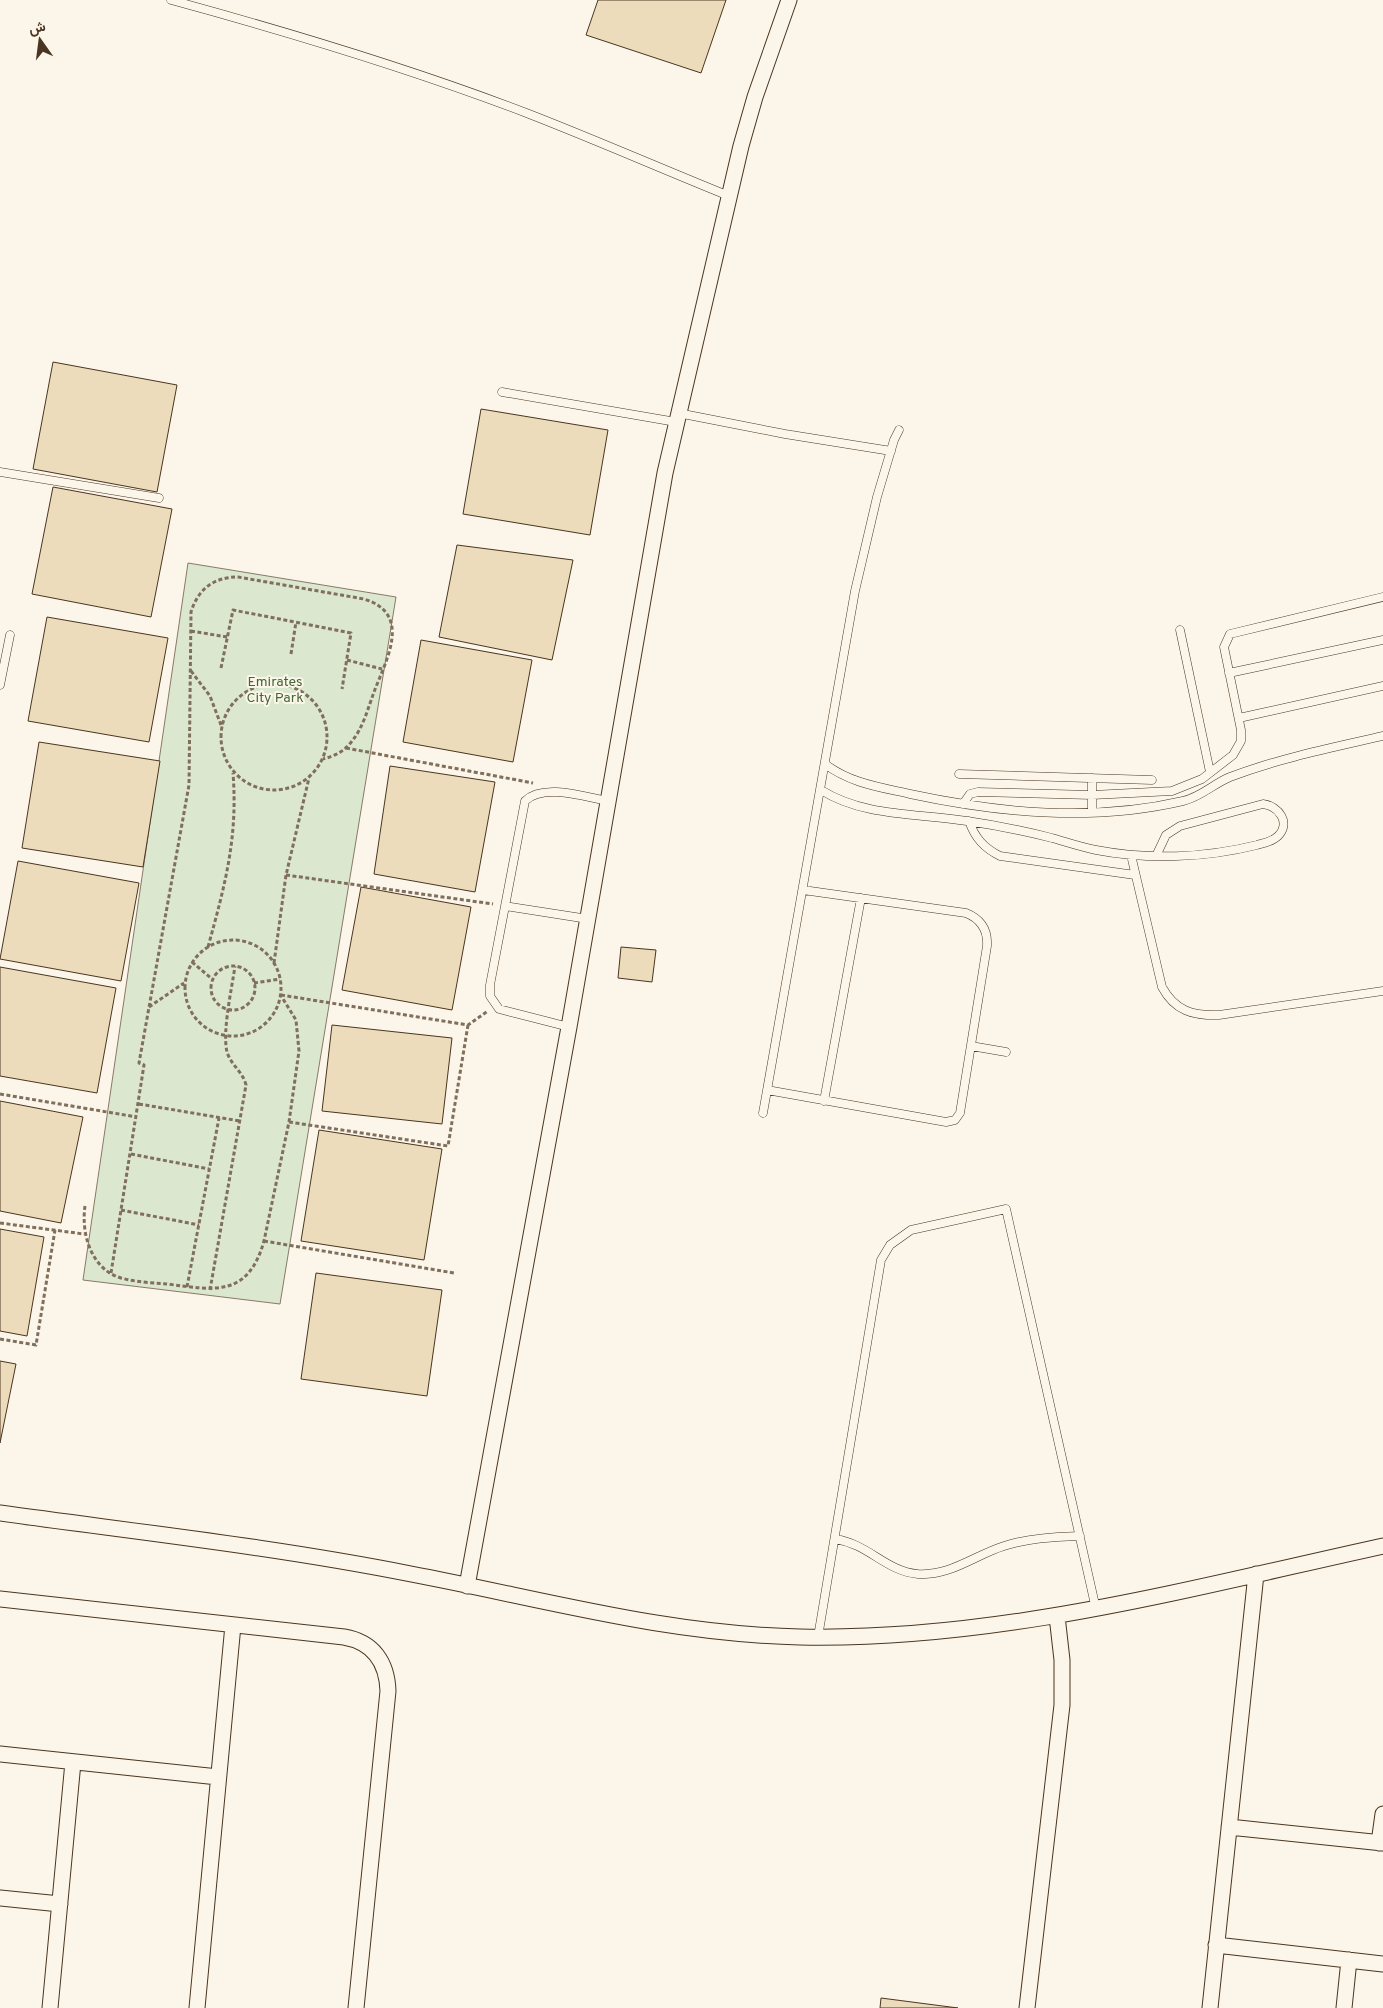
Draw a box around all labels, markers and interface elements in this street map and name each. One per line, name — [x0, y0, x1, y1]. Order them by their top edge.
north arrow — [15, 15, 65, 65]
text: ش — [27, 19, 48, 39]
park label: Emirates City Park — [246, 674, 304, 707]

